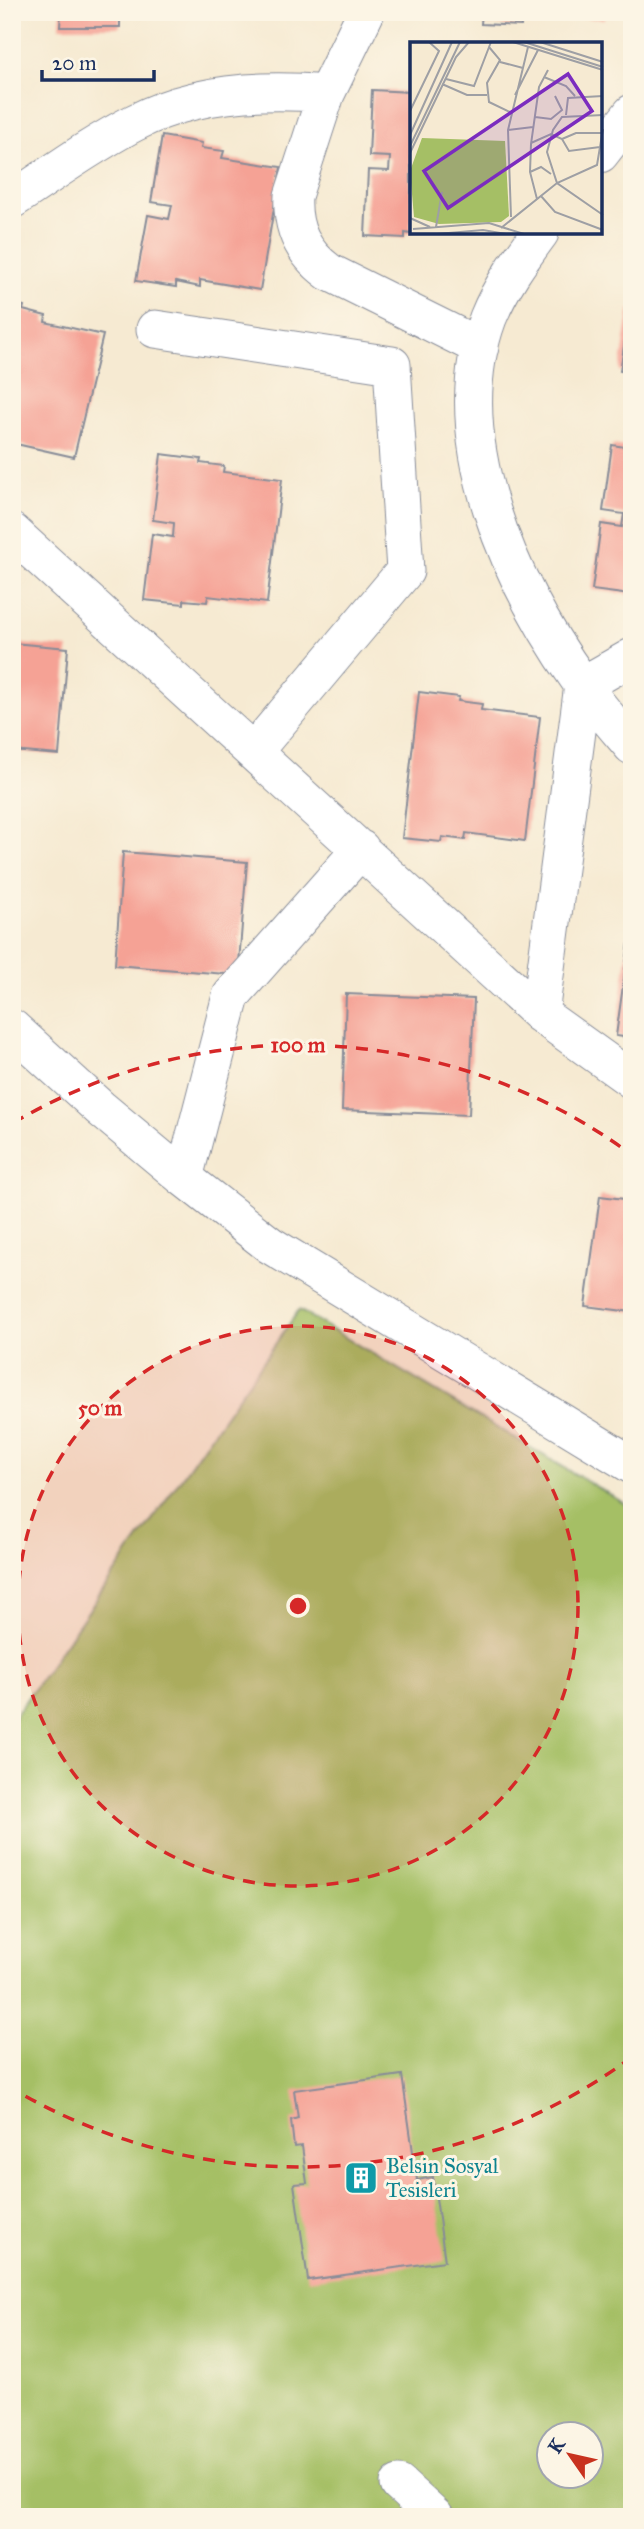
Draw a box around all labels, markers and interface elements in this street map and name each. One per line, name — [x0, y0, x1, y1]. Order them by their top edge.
scale bar — [42, 38, 154, 82]
inset map — [410, 42, 602, 234]
text: 20 m — [52, 50, 97, 76]
text: 100 m — [271, 1032, 326, 1058]
text: 50 m — [78, 1395, 122, 1421]
centre of rings — [286, 1594, 310, 1618]
place label: Belsin Sosyal Tesisleri — [386, 2153, 499, 2203]
building icon: Belsin Sosyal Tesisleri — [342, 2159, 380, 2197]
north arrow — [536, 2420, 606, 2490]
text: K — [543, 2432, 570, 2458]

